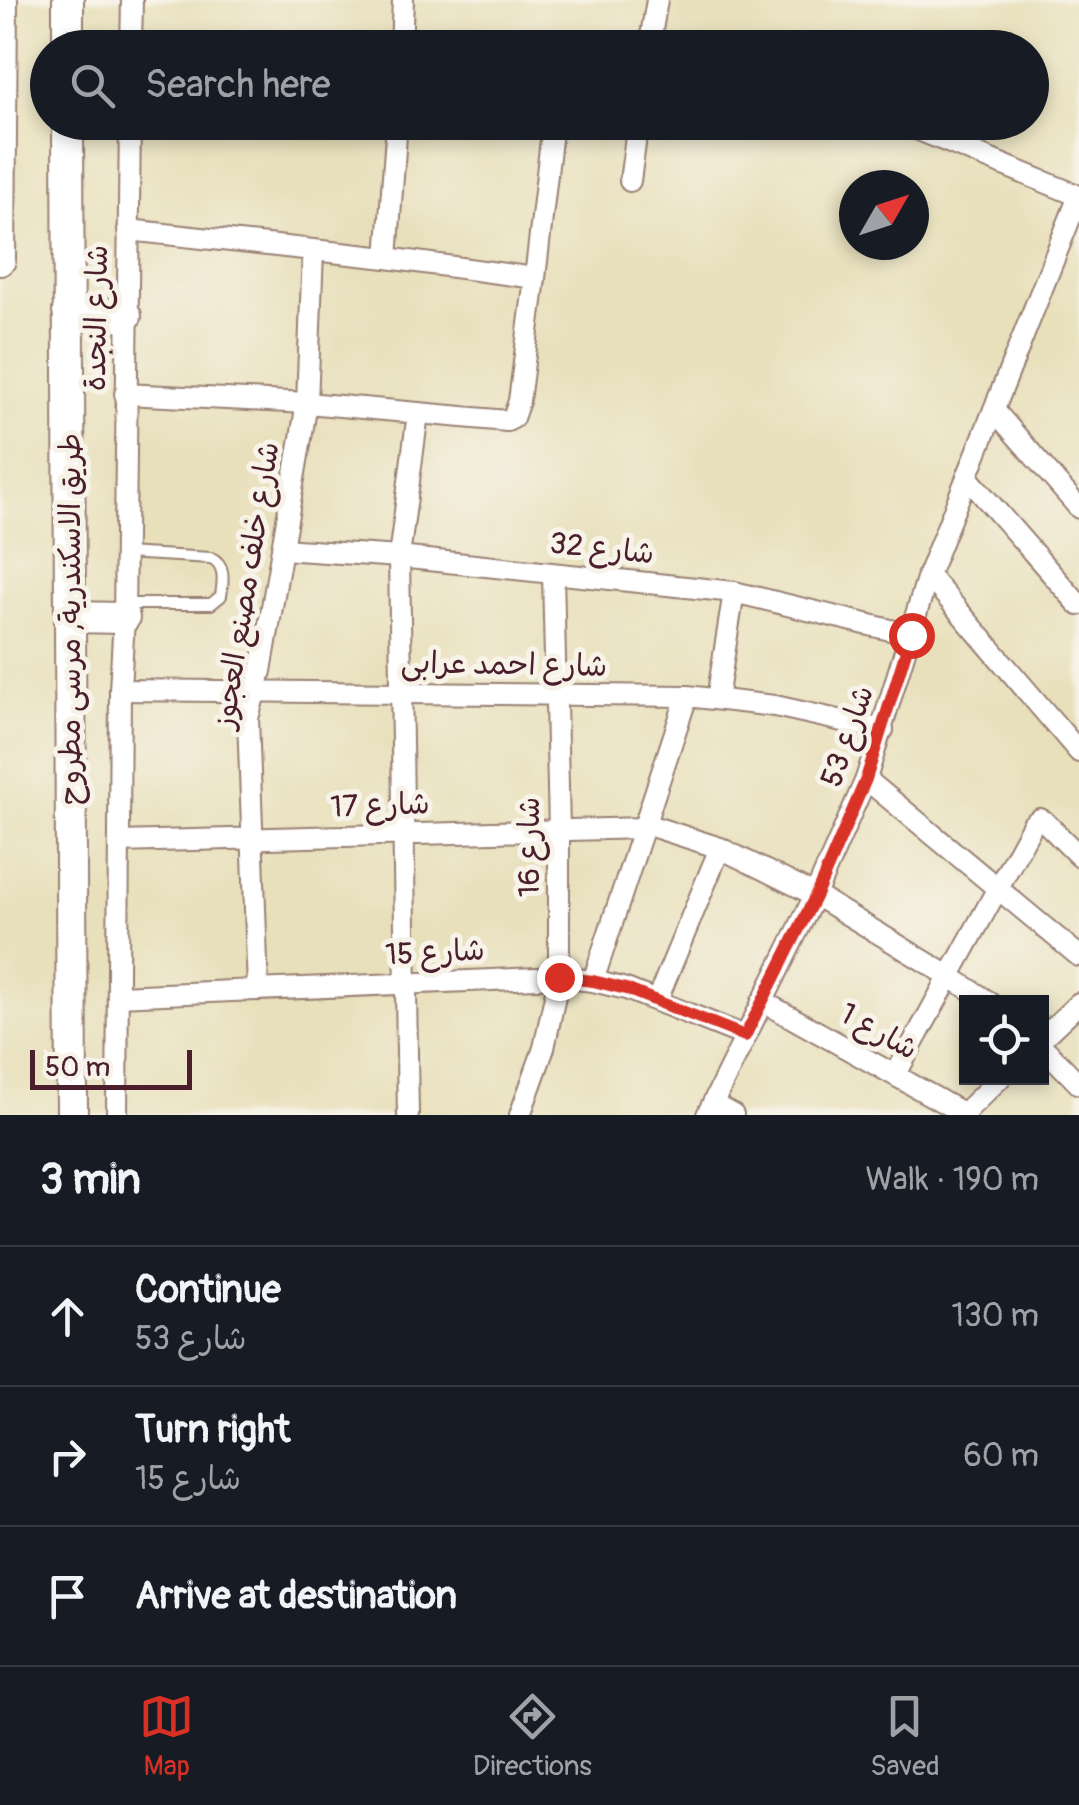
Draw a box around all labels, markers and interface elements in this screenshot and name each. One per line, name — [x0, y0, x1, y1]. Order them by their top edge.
search box — [30, 30, 1049, 140]
icon: search — [65, 58, 120, 113]
text: Search here — [145, 61, 331, 109]
north arrow — [839, 170, 929, 260]
street label: شارع النجدة — [77, 245, 118, 391]
street label: طريق الاسكندرية, مرسى مطروح — [52, 433, 90, 805]
street label: شارع خلف مصنع العجوز — [205, 439, 290, 734]
street label: شارع 32 — [548, 525, 656, 574]
route start — [889, 613, 935, 659]
street label: شارع احمد عرابى — [400, 644, 608, 687]
street label: شارع 53 — [813, 681, 884, 792]
street label: شارع 17 — [330, 785, 430, 828]
street label: شارع 16 — [511, 797, 550, 897]
street label: شارع 15 — [384, 931, 486, 976]
route end — [537, 955, 583, 1001]
street label: شارع 1 — [832, 995, 924, 1070]
map controls — [959, 995, 1049, 1085]
button: locate — [959, 995, 1049, 1085]
scale bar — [30, 1045, 192, 1090]
text: 50 m — [45, 1050, 110, 1085]
text: 3 min — [40, 1154, 141, 1206]
text: Walk · 190 m — [865, 1160, 1039, 1200]
text: Continue — [135, 1266, 281, 1314]
icon: ahead — [40, 1289, 95, 1344]
text: 130 m — [951, 1296, 1039, 1336]
text: شارع 53 — [135, 1319, 246, 1359]
text: Turn right — [135, 1406, 290, 1454]
icon: right — [40, 1429, 95, 1484]
text: 60 m — [963, 1436, 1039, 1476]
text: شارع 15 — [135, 1459, 241, 1499]
icon: arrive — [40, 1569, 95, 1624]
text: Arrive at destination — [135, 1572, 457, 1620]
tab: Map — [139, 1689, 194, 1784]
tab: Directions — [473, 1689, 592, 1784]
tab: Saved — [870, 1689, 940, 1784]

